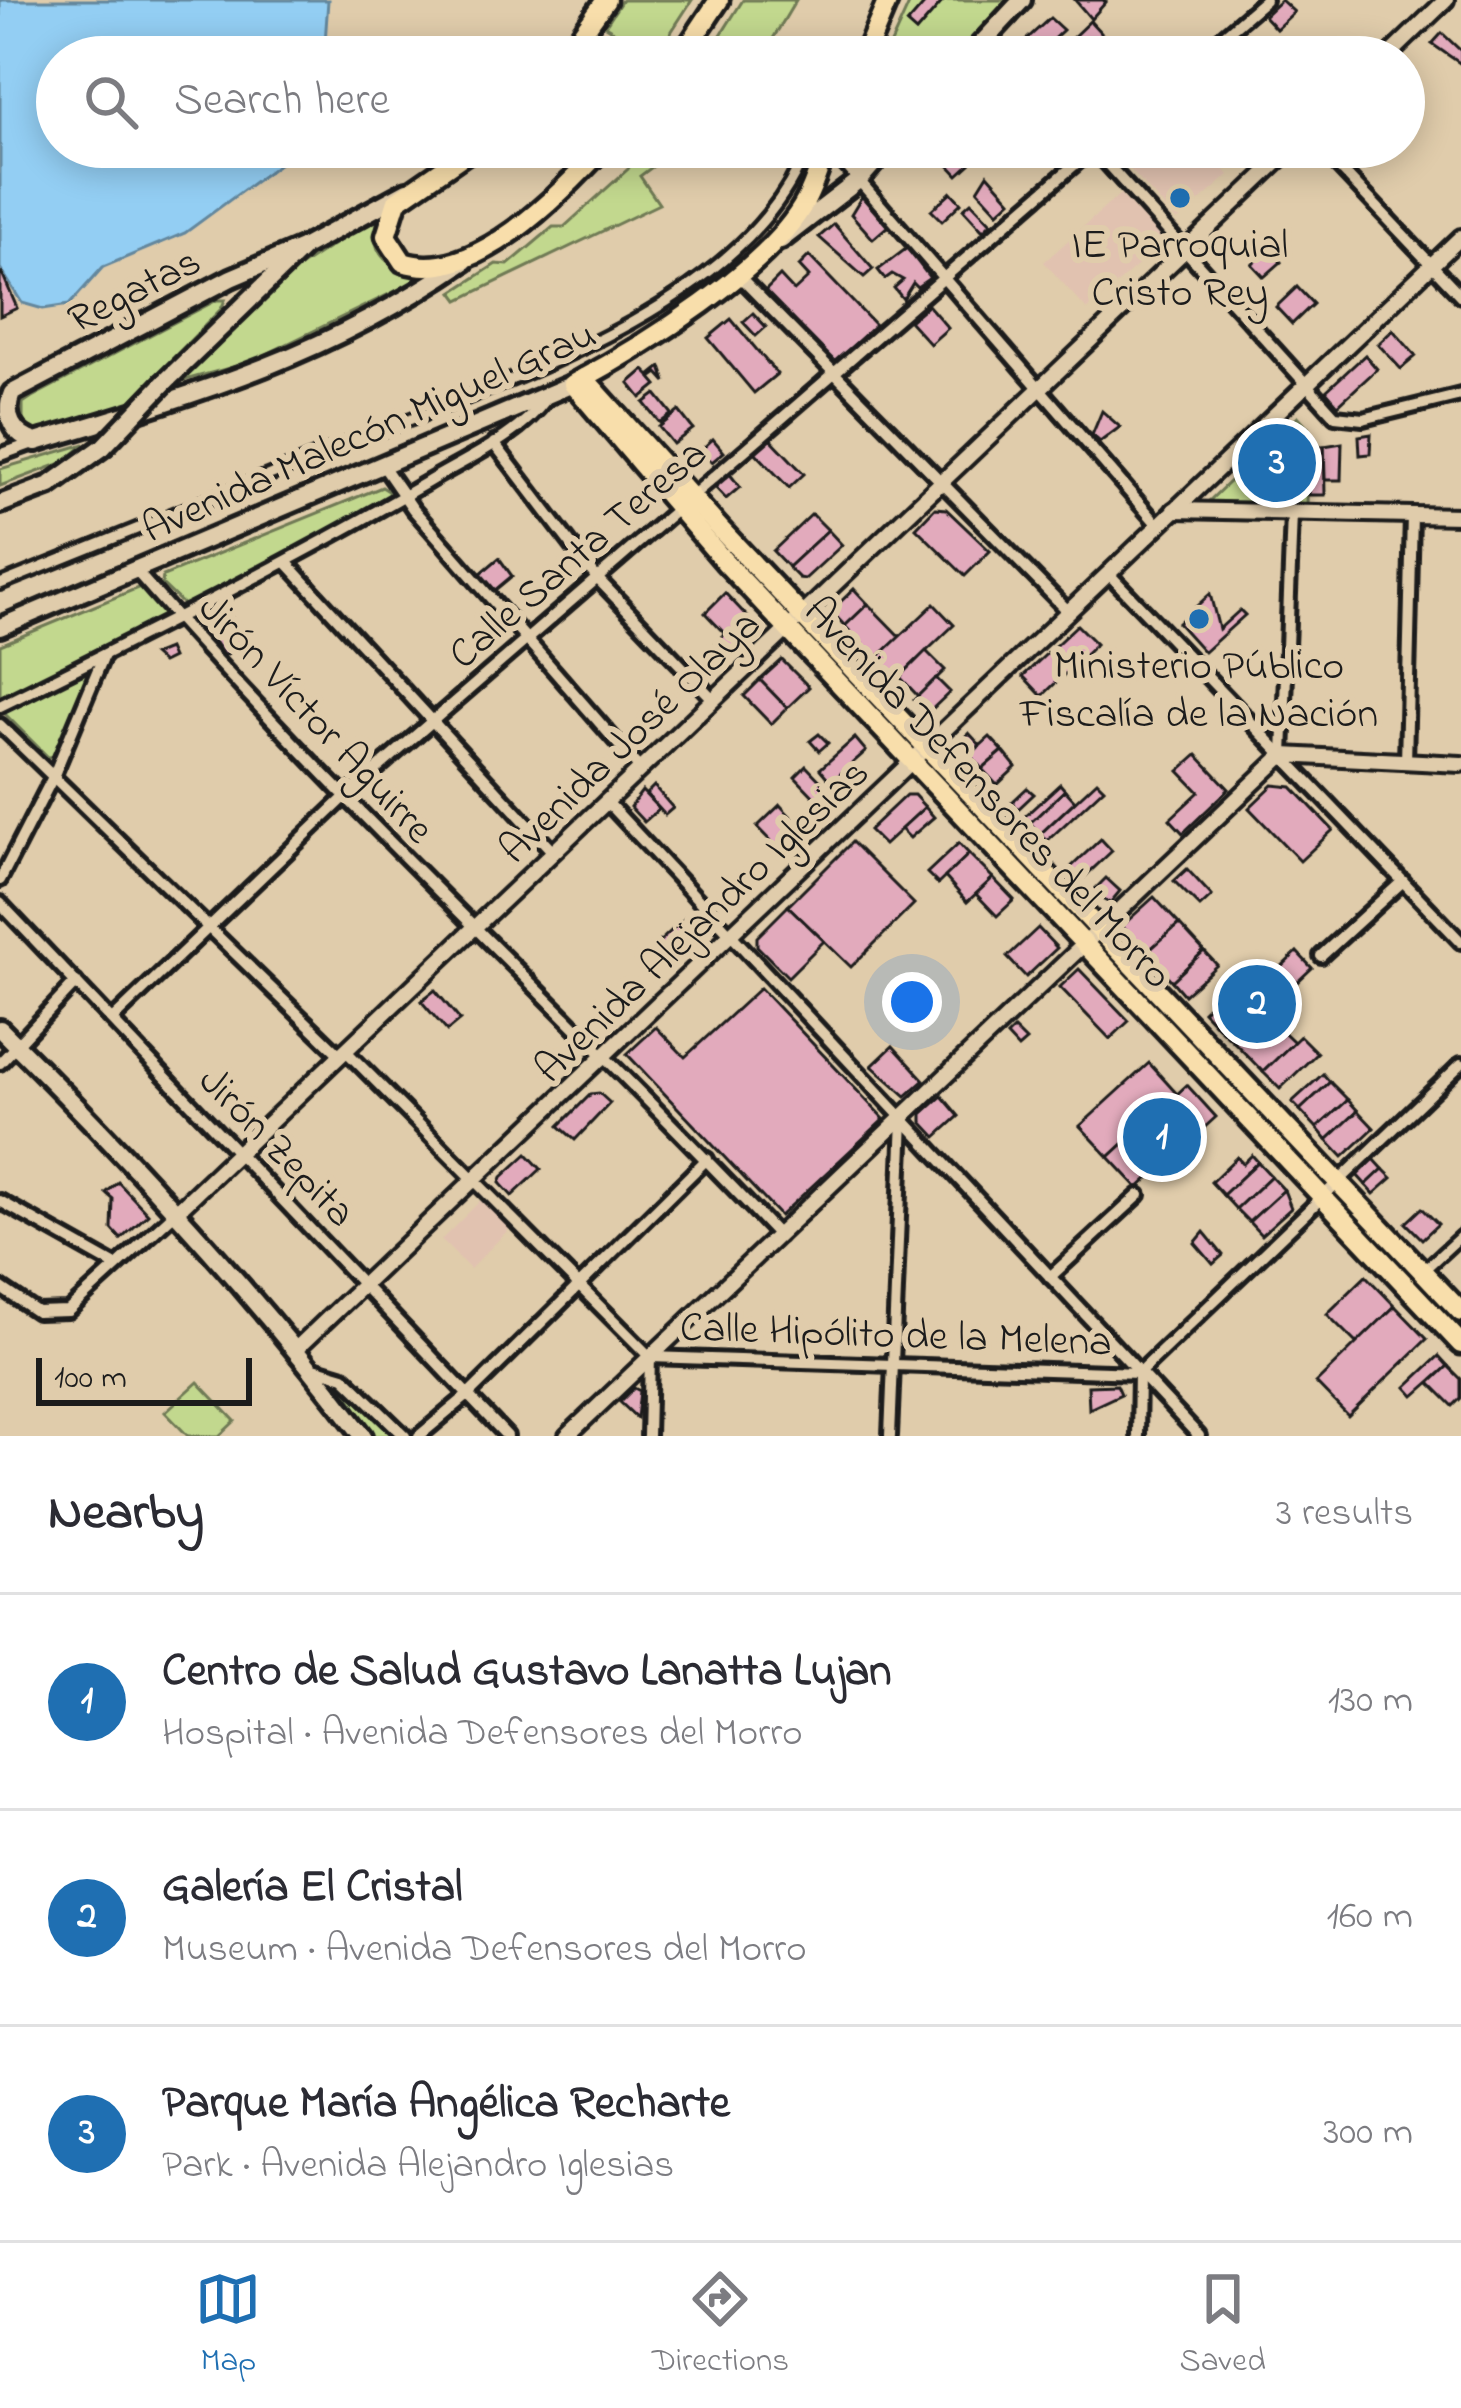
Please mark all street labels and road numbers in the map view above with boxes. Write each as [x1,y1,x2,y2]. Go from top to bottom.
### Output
street label: Regatas [58,233,212,351]
street label: Avenida Malecón Miguel Grau [133,305,607,561]
street label: Calle Santa Teresa [436,426,722,685]
street label: Jirón Víctor Aguirre [182,581,447,859]
street label: Avenida Defensores del Morro [788,584,1186,1004]
street label: Avenida José Olaya [486,597,776,880]
street label: Avenida Alejandro Iglesias [522,746,885,1099]
street label: Jirón Zepita [183,1054,369,1243]
street label: Calle Hipólito de la Melena [679,1298,1113,1375]

